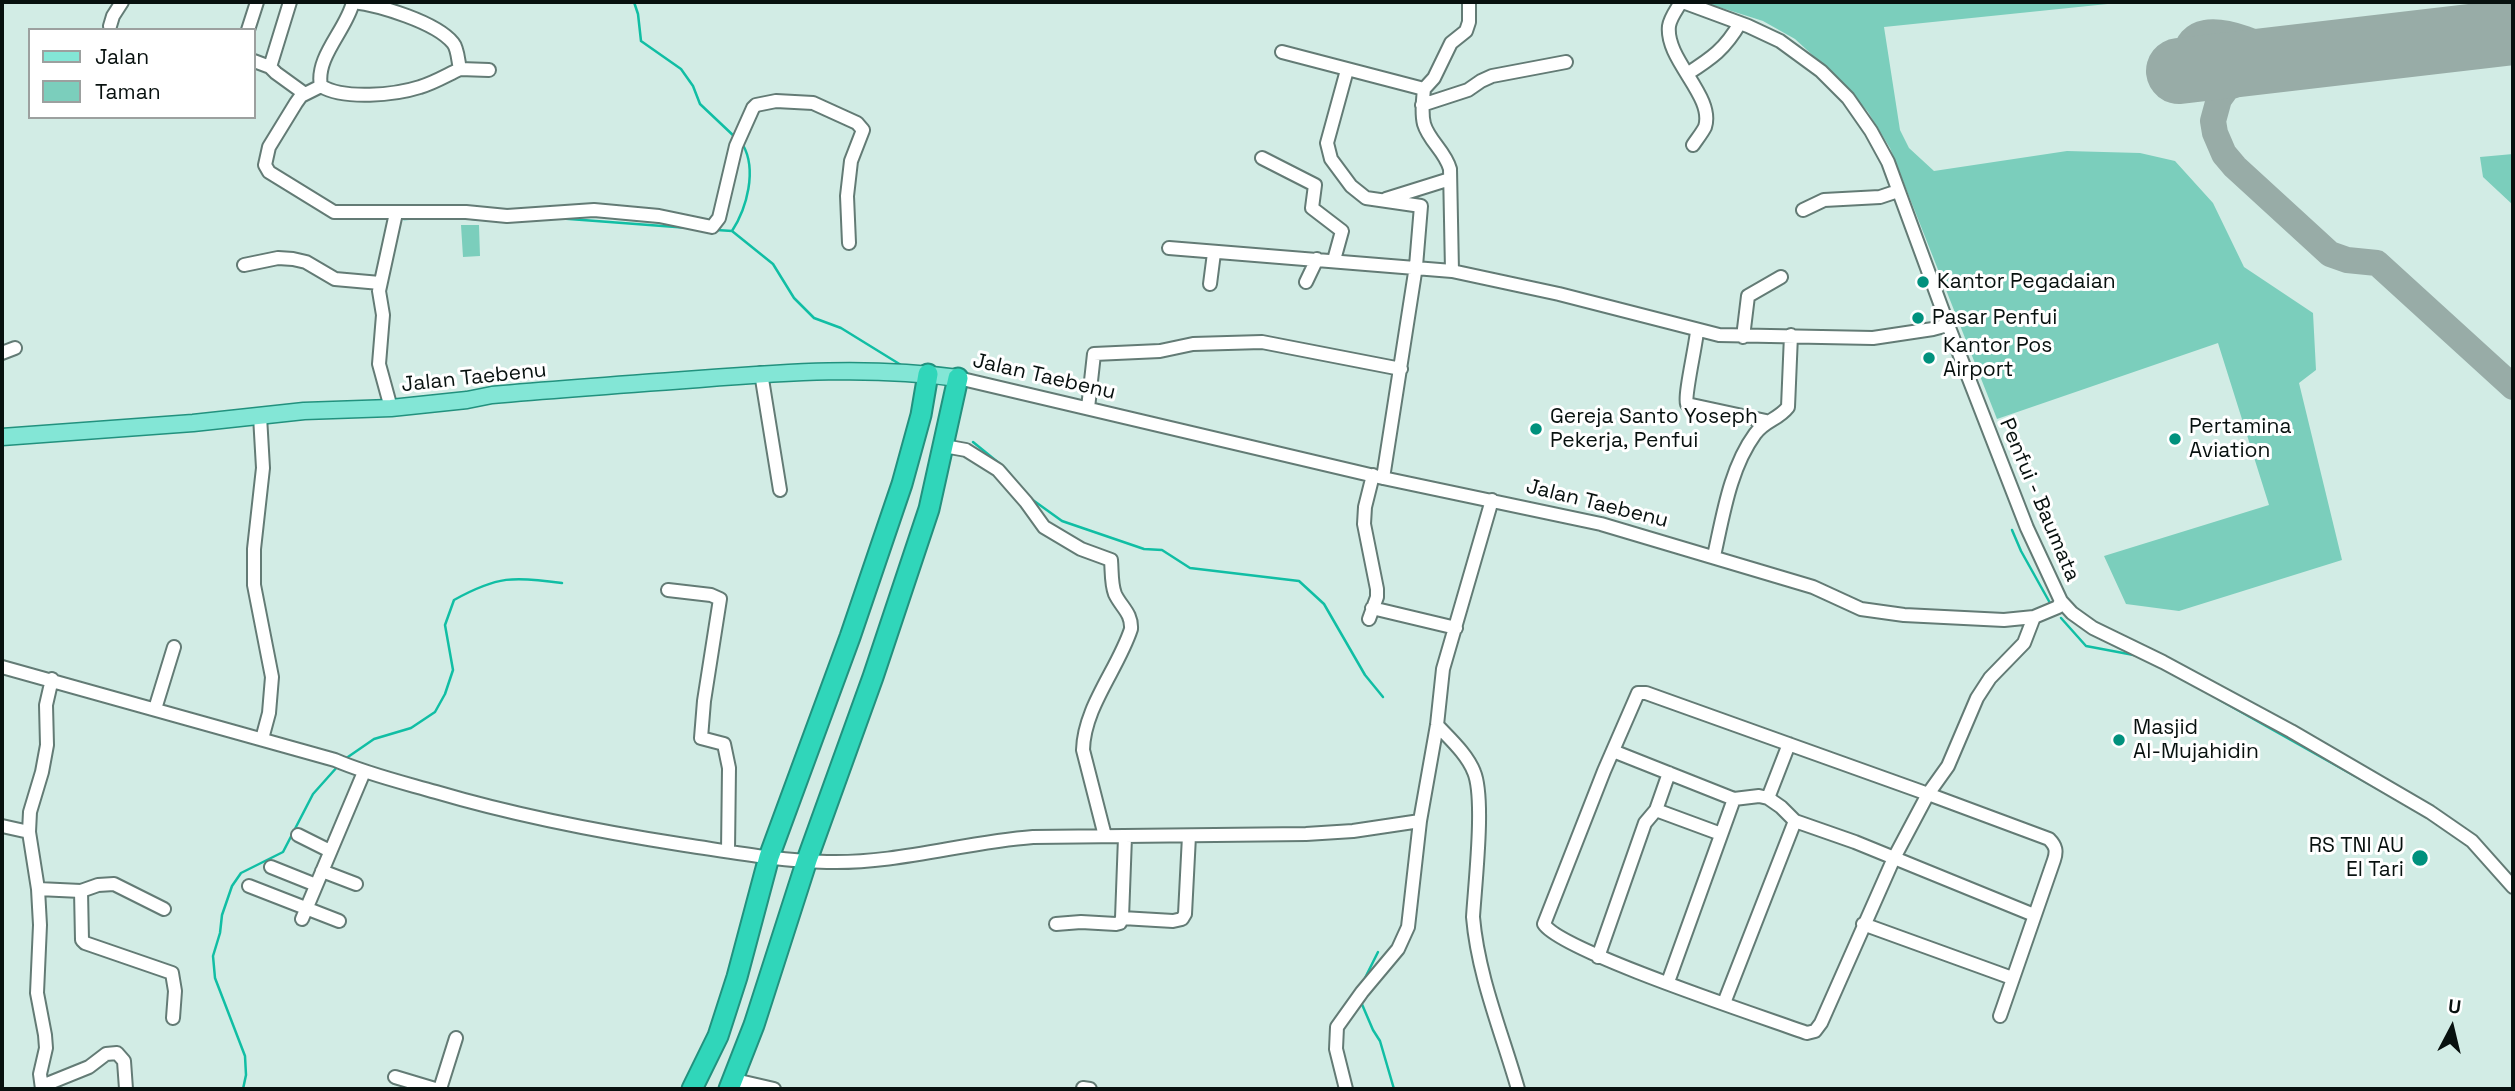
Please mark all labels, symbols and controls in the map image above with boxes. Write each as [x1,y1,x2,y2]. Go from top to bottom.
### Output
legend [28,28,256,119]
text: Jalan [95,43,149,70]
text: Taman [95,78,161,105]
place label: Kantor Pegadaian [1937,269,2116,295]
marker: Kantor Pegadaian [1915,274,1931,290]
place label: Pasar Penfui [1932,305,2057,331]
marker: Pasar Penfui [1910,310,1926,326]
place label: Kantor Pos Airport [1943,333,2052,383]
street label: Jalan Taebenu [970,348,1118,406]
marker: Kantor Pos Airport [1921,350,1937,366]
street label: Jalan Taebenu [400,358,548,398]
place label: Gereja Santo Yoseph Pekerja, Penfui [1550,404,1758,454]
place label: Pertamina Aviation [2189,414,2291,464]
street label: Penfui - Baumata [1993,415,2085,585]
marker: Gereja Santo Yoseph Pekerja, Penfui [1528,421,1544,437]
marker: Pertamina Aviation [2167,431,2183,447]
street label: Jalan Taebenu [1523,474,1671,534]
place label: Masjid Al-Mujahidin [2133,715,2259,765]
marker: Masjid Al-Mujahidin [2111,732,2127,748]
place label: RS TNI AU El Tari [2309,833,2404,883]
marker: RS TNI AU El Tari [2410,848,2430,868]
north arrow [2417,993,2487,1063]
text: U [2447,993,2462,1020]

